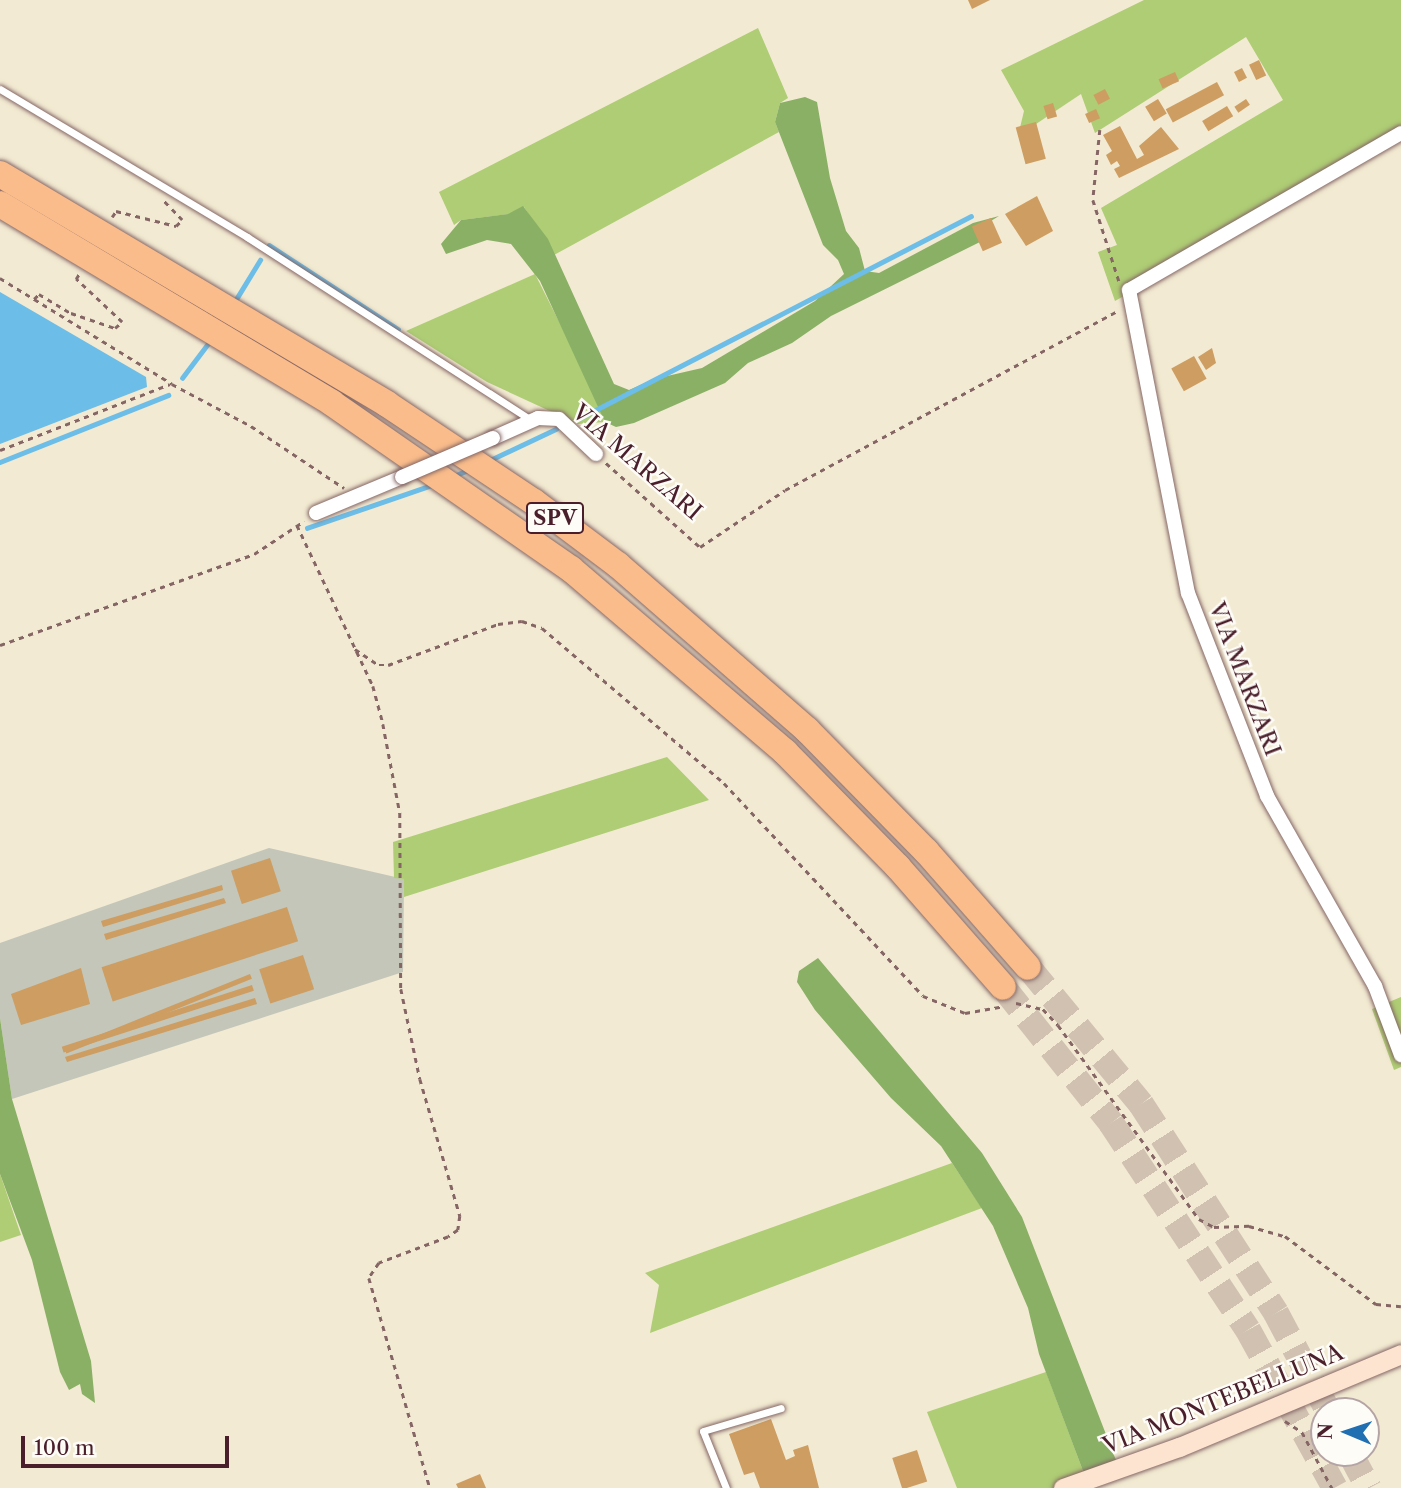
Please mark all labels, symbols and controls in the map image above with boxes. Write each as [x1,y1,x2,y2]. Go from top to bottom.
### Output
street label: VIA MARZARI [566,398,708,526]
road number: SPV [525,500,585,536]
street label: VIA MARZARI [1203,598,1287,760]
street label: VIA MONTEBELLUNA [1098,1338,1348,1460]
north arrow [1310,1397,1380,1467]
scale bar [24,1422,233,1466]
text: 100 m [34,1435,95,1460]

